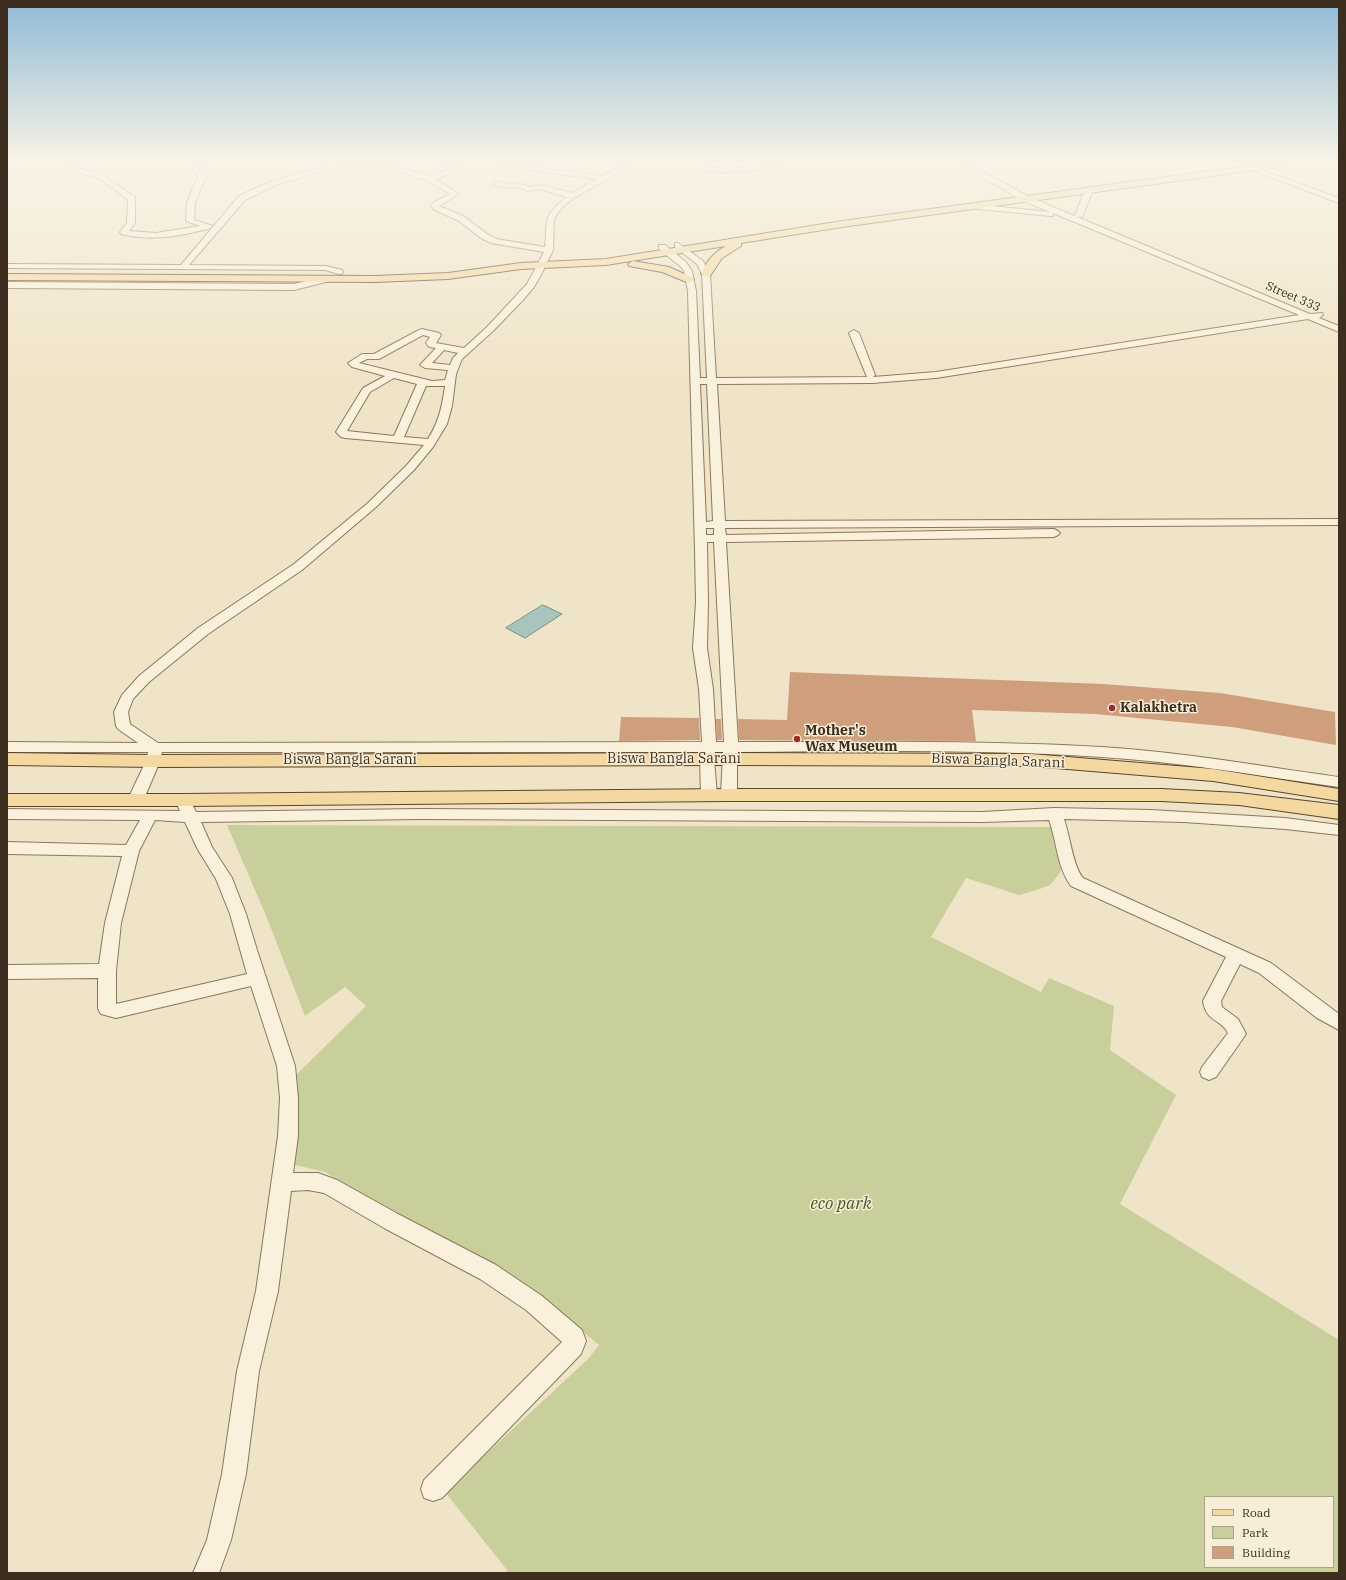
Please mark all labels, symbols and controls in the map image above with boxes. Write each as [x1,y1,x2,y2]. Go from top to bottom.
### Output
street label: Street 333 [1263,279,1323,315]
place label: Kalakhetra [1120,700,1197,716]
marker: Kalakhetra [1107,703,1117,713]
place label: Mother's Wax Museum [805,723,898,756]
marker: Mother's Wax Museum [792,734,802,744]
street label: Biswa Bangla Sarani [931,750,1065,772]
street label: Biswa Bangla Sarani [607,751,741,767]
street label: Biswa Bangla Sarani [283,752,417,768]
park label: eco park [810,1194,872,1214]
legend [1204,1496,1334,1568]
text: Road [1242,1505,1271,1520]
text: Park [1242,1525,1268,1540]
text: Building [1242,1545,1290,1560]

